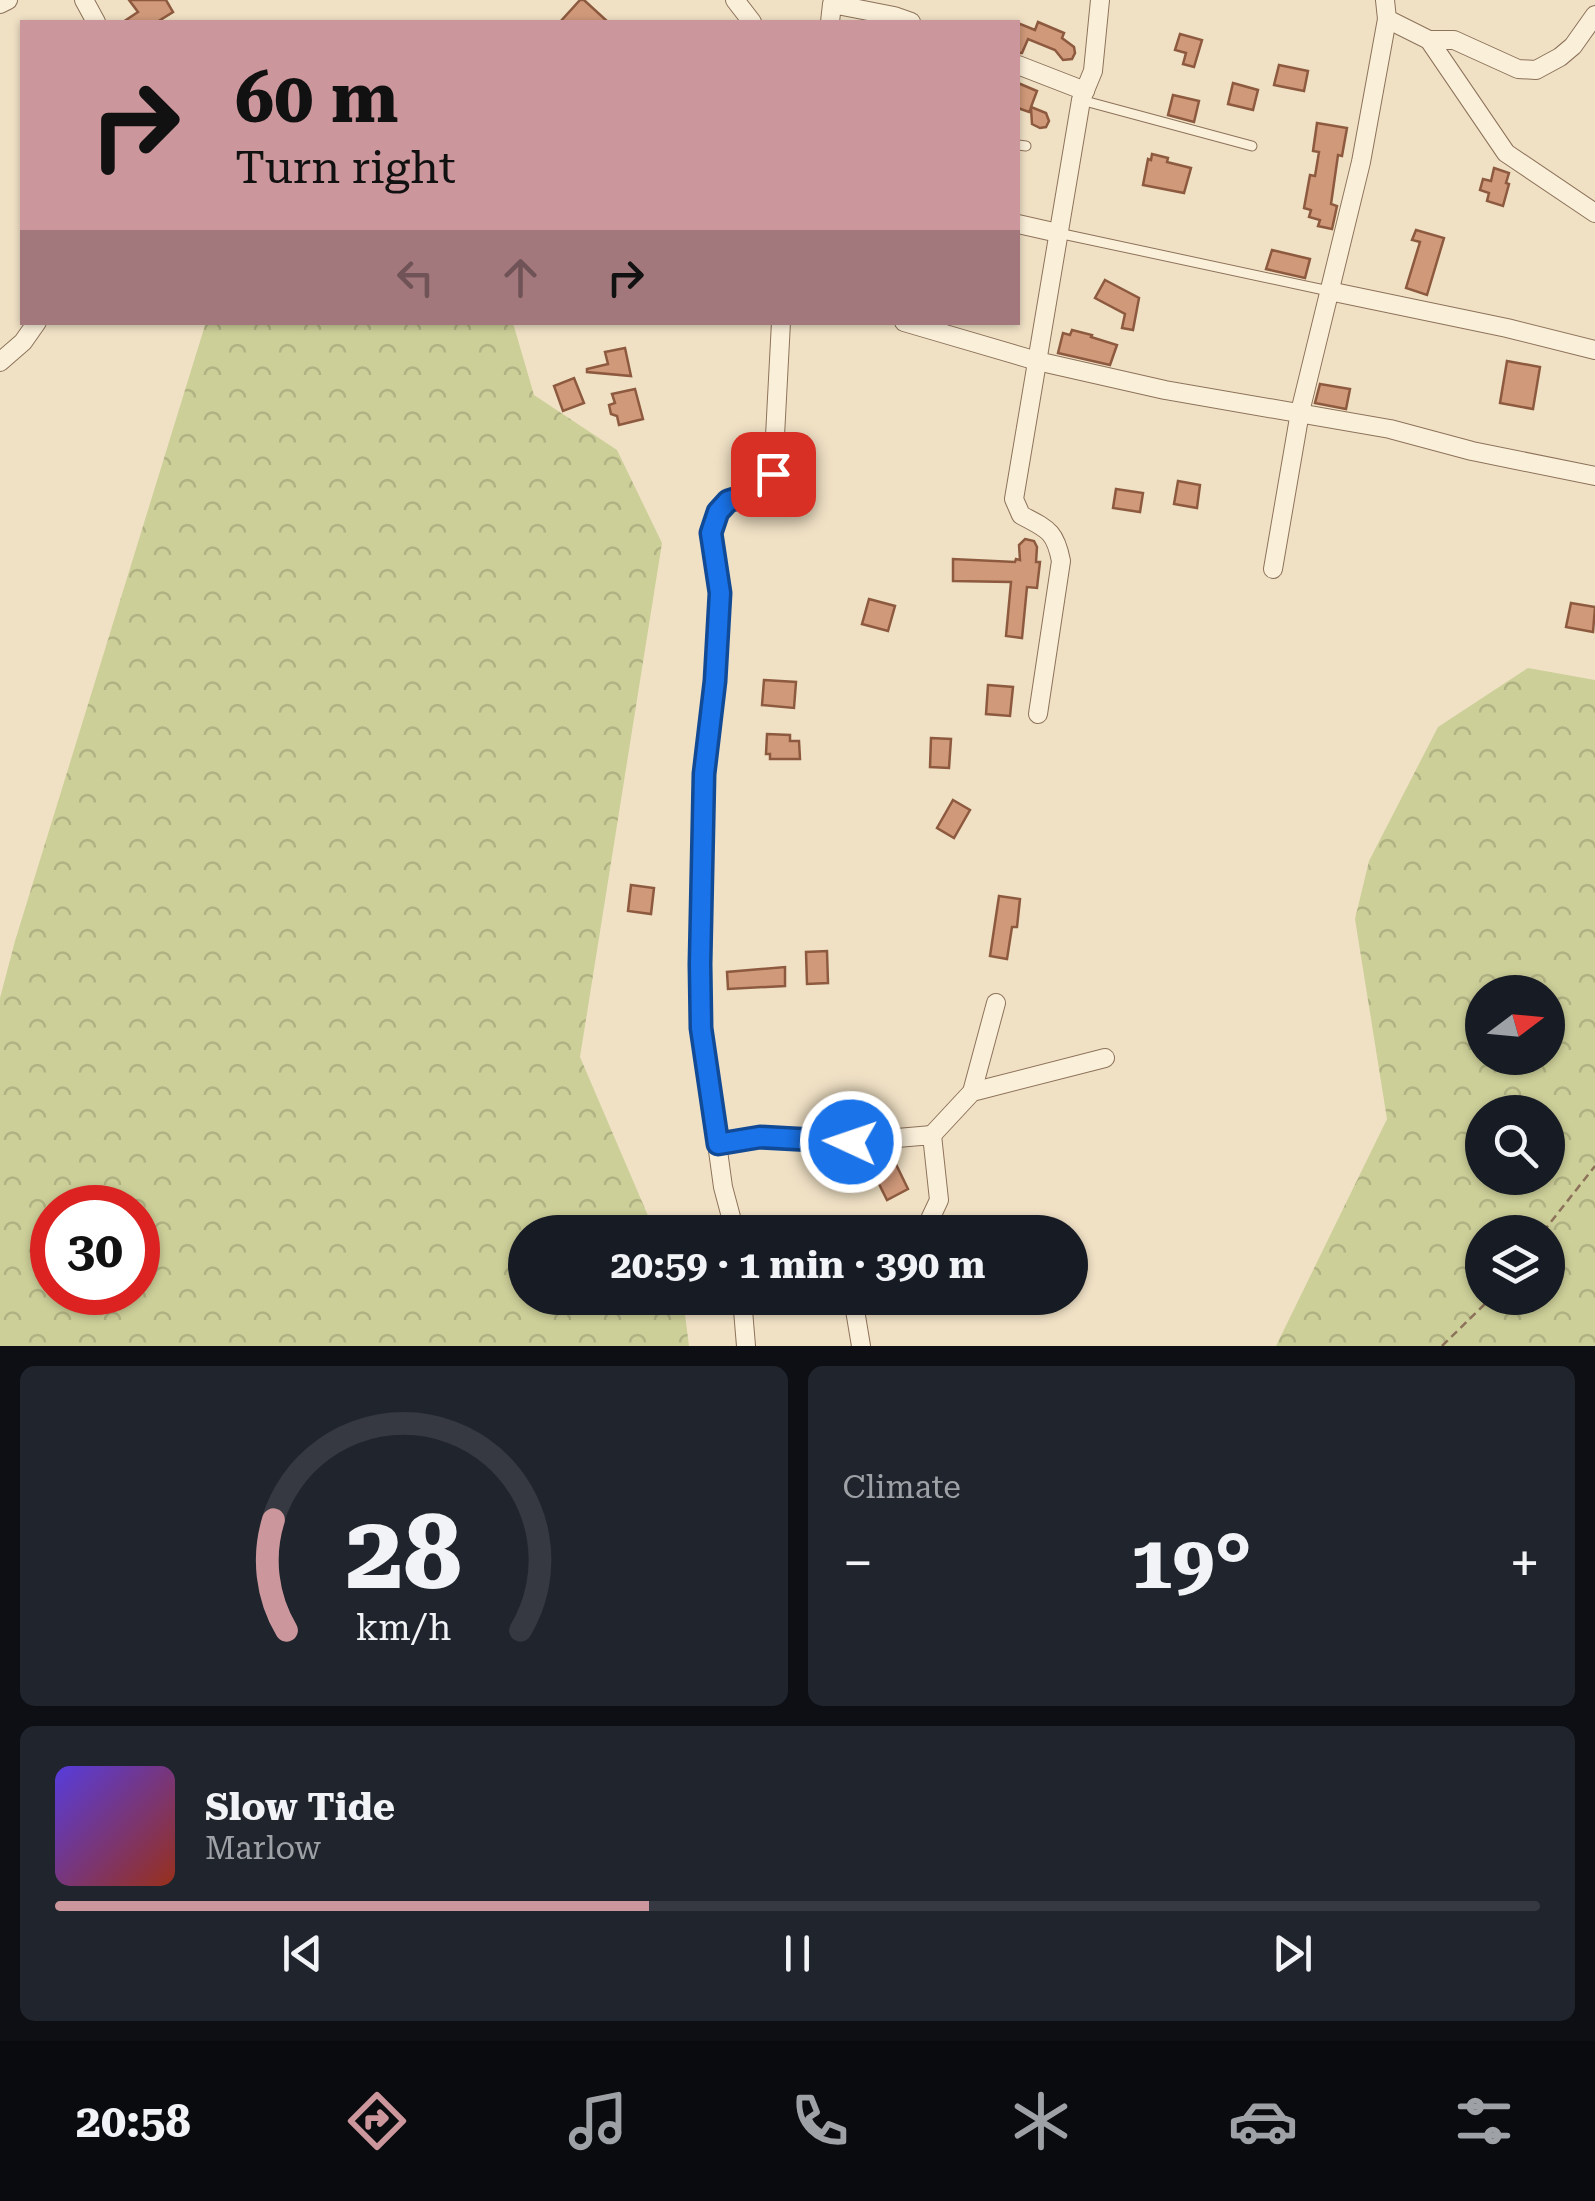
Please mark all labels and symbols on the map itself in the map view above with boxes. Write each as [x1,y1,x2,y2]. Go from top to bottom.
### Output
pin [731,432,816,517]
north arrow [1465,975,1565,1075]
position arrow [799,1090,903,1194]
speed limit sign: 30 [30,1185,160,1315]

